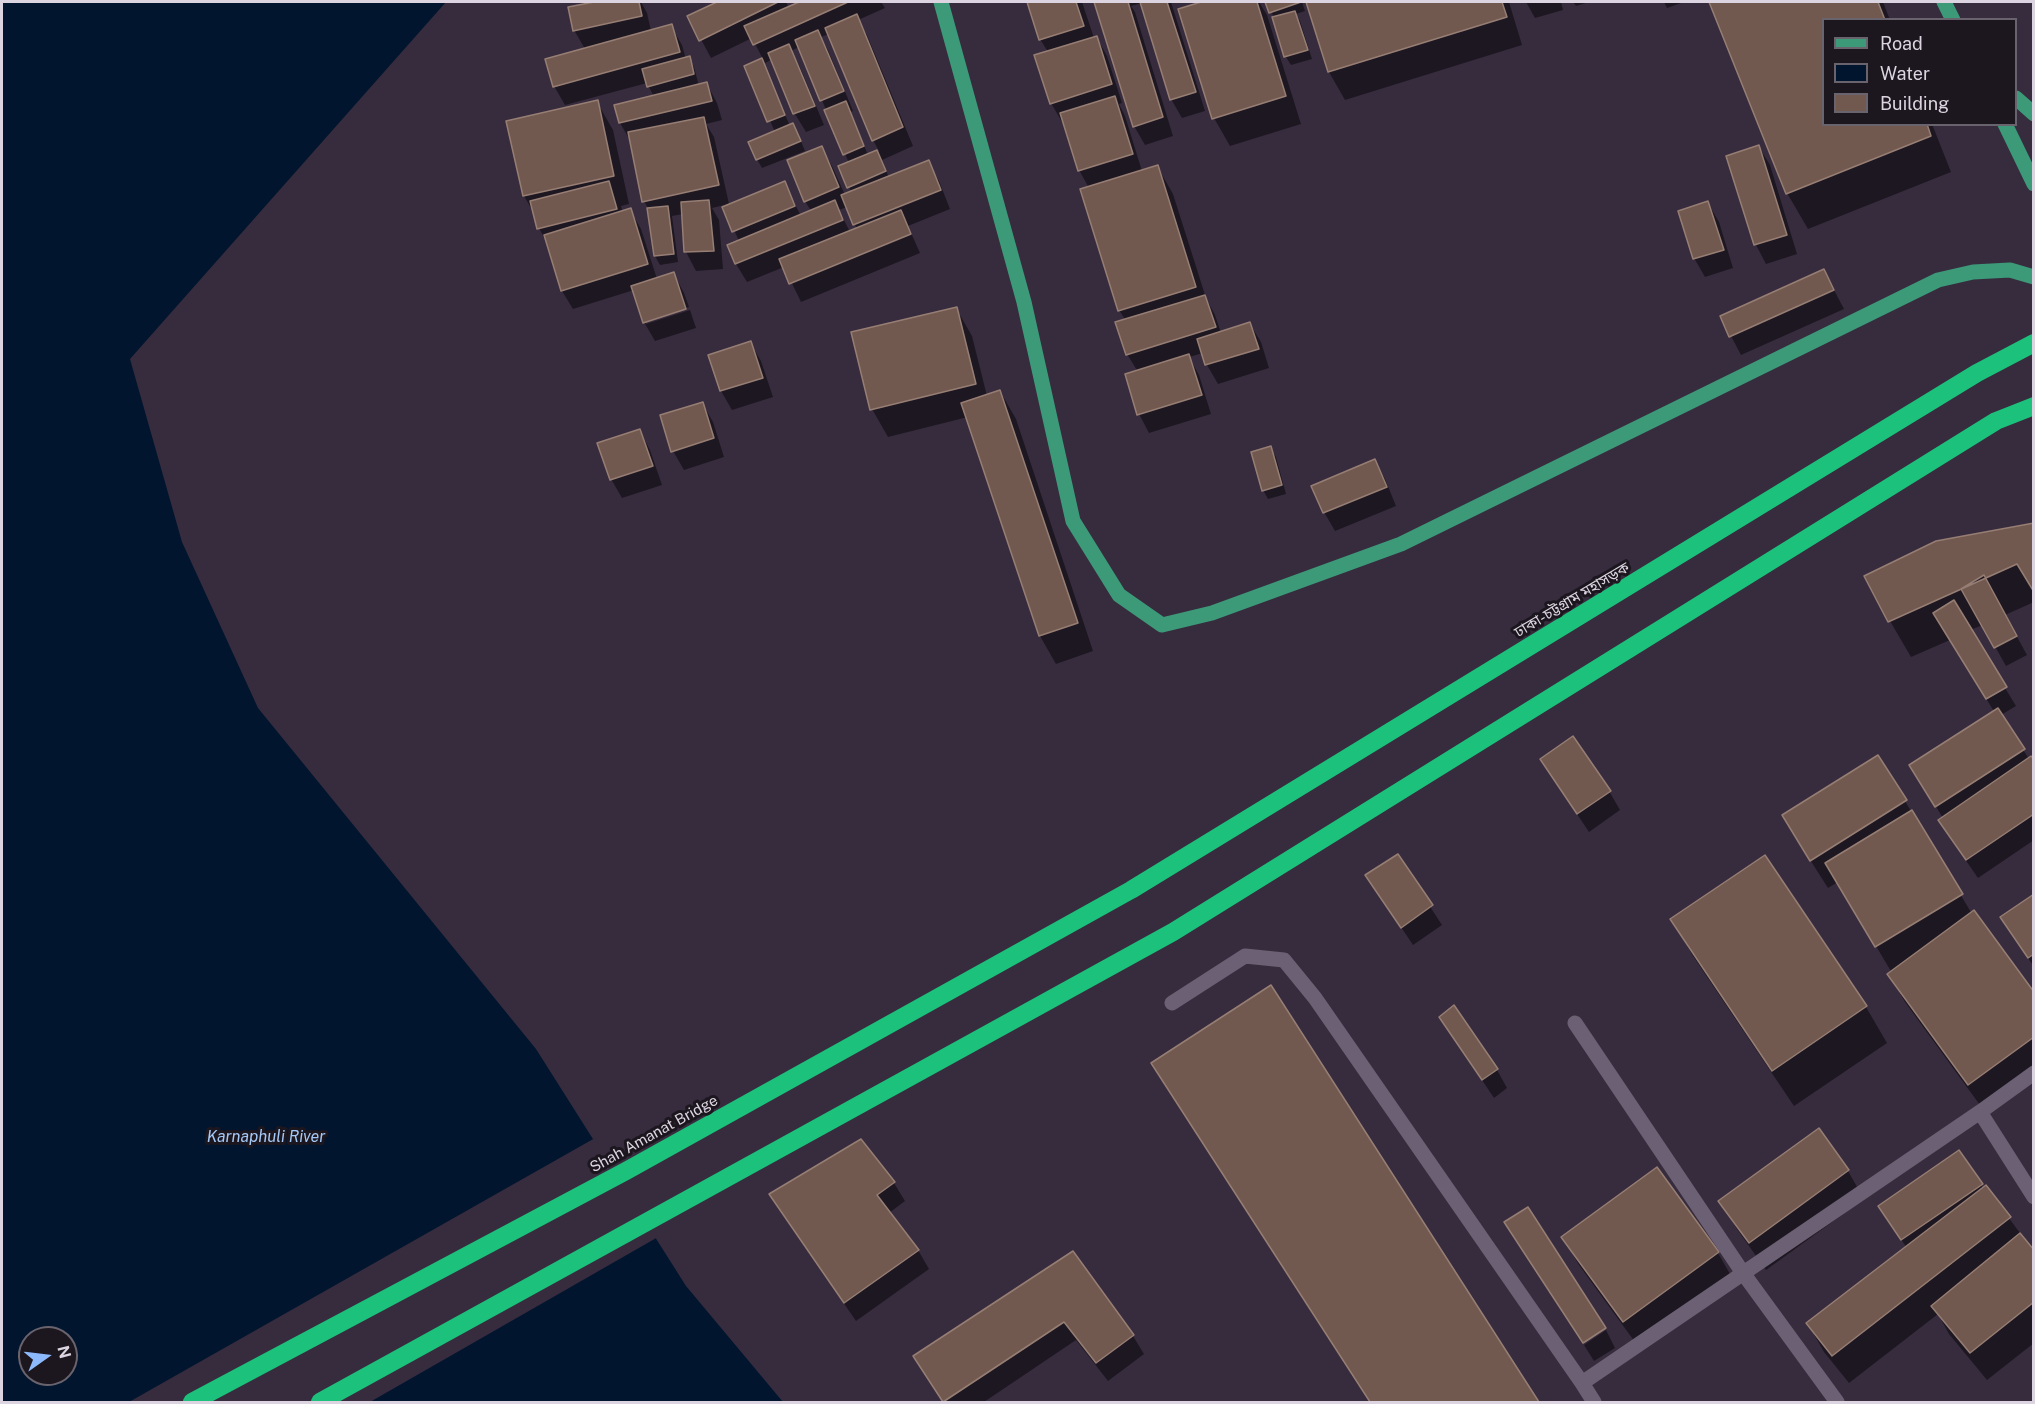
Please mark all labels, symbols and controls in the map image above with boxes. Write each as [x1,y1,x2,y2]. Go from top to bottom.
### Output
legend [1822,18,2017,126]
text: Road [1880,33,1923,54]
text: Water [1880,63,1930,84]
text: Building [1880,93,1949,114]
street label: ঢাকা-চট্টগ্রাম মহাসড়ক [1511,559,1633,641]
street label: Shah Amanat Bridge [587,1091,721,1177]
water label: Karnaphuli River [207,1127,325,1147]
north arrow [18,1326,78,1386]
text: N [53,1344,75,1360]

